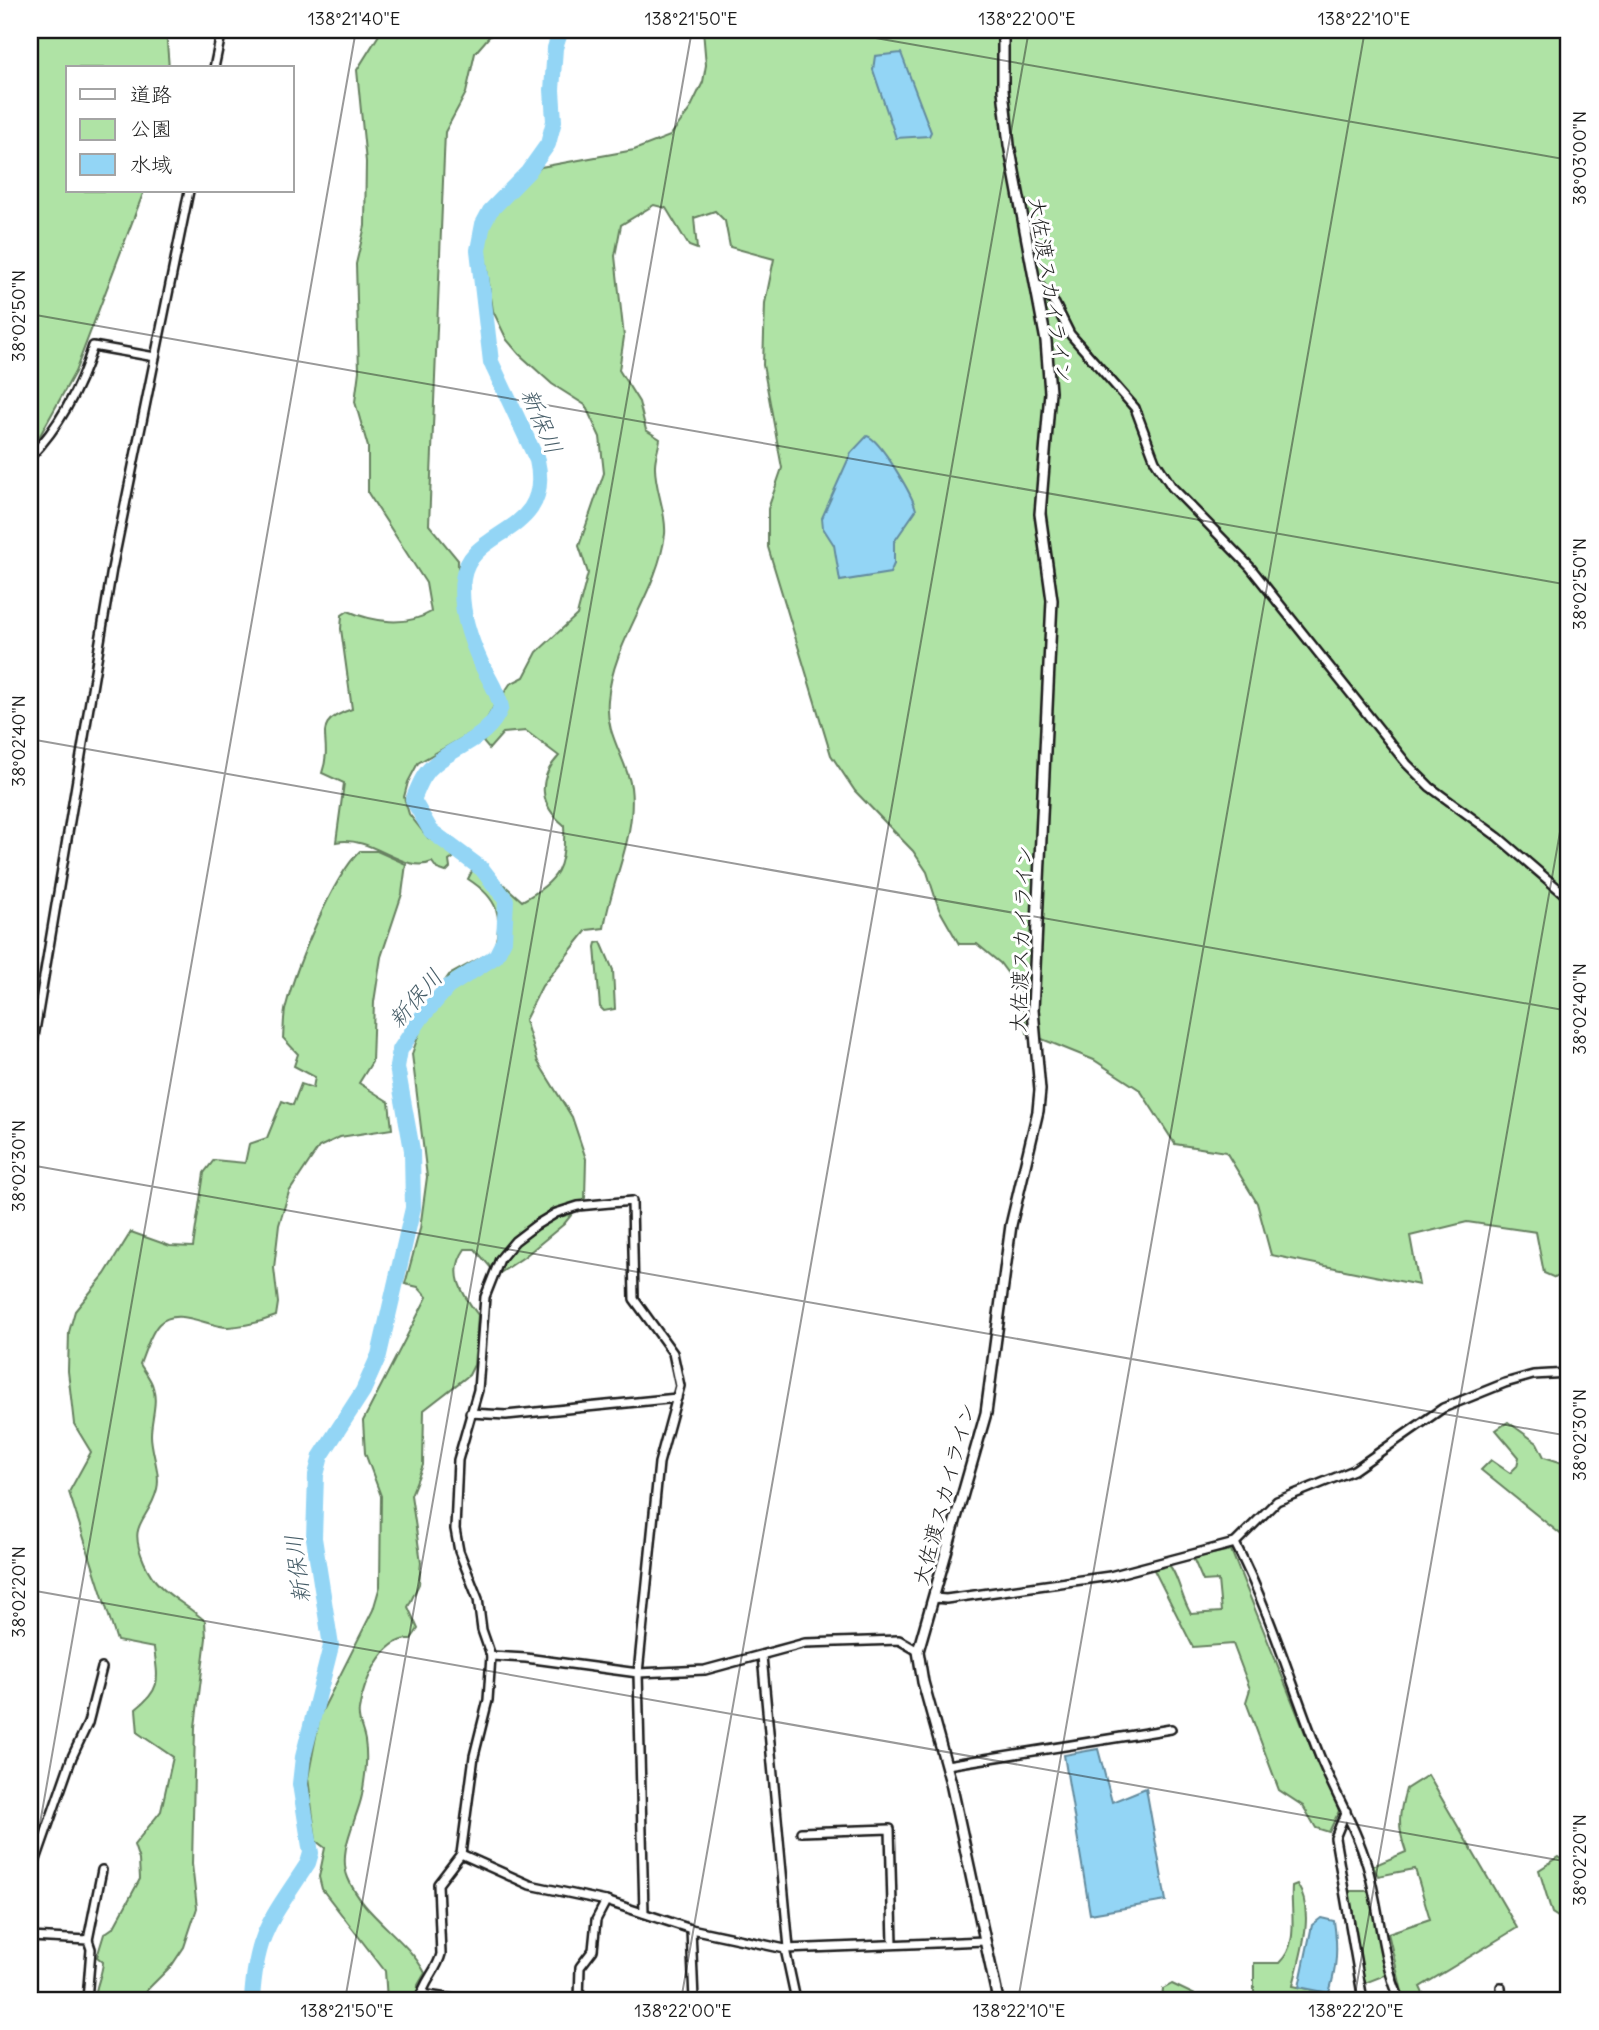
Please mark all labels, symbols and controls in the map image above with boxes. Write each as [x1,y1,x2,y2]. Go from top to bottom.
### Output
text: 138°21'40"E [308,7,400,30]
text: 138°21'50"E [644,7,738,30]
text: 138°22'00"E [978,7,1076,30]
text: 138°22'10"E [1318,7,1410,30]
legend [66,66,294,192]
text: 道路 [130,81,172,108]
text: 38°03'00"N [1568,111,1591,205]
text: 公園 [130,115,172,142]
text: 水域 [130,151,172,178]
street label: 大佐渡スカイライン [1023,195,1079,385]
text: 38°02'50"N [7,270,30,362]
water label: 新保川 [515,384,569,458]
text: 38°02'50"N [1568,538,1591,630]
text: 38°02'40"N [7,695,30,787]
street label: 大佐渡スカイライン [1004,845,1038,1033]
water label: 新保川 [381,962,449,1034]
text: 38°02'40"N [1568,963,1591,1055]
text: 38°02'30"N [7,1120,30,1212]
text: 38°02'30"N [1568,1389,1591,1481]
street label: 大佐渡スカイライン [907,1400,981,1588]
water label: 新保川 [278,1533,316,1605]
text: 38°02'20"N [7,1546,30,1638]
text: 38°02'20"N [1568,1814,1591,1906]
text: 138°21'50"E [300,1999,394,2022]
text: 138°22'00"E [634,1999,732,2022]
text: 138°22'10"E [973,1999,1065,2022]
text: 138°22'20"E [1308,1999,1404,2022]

